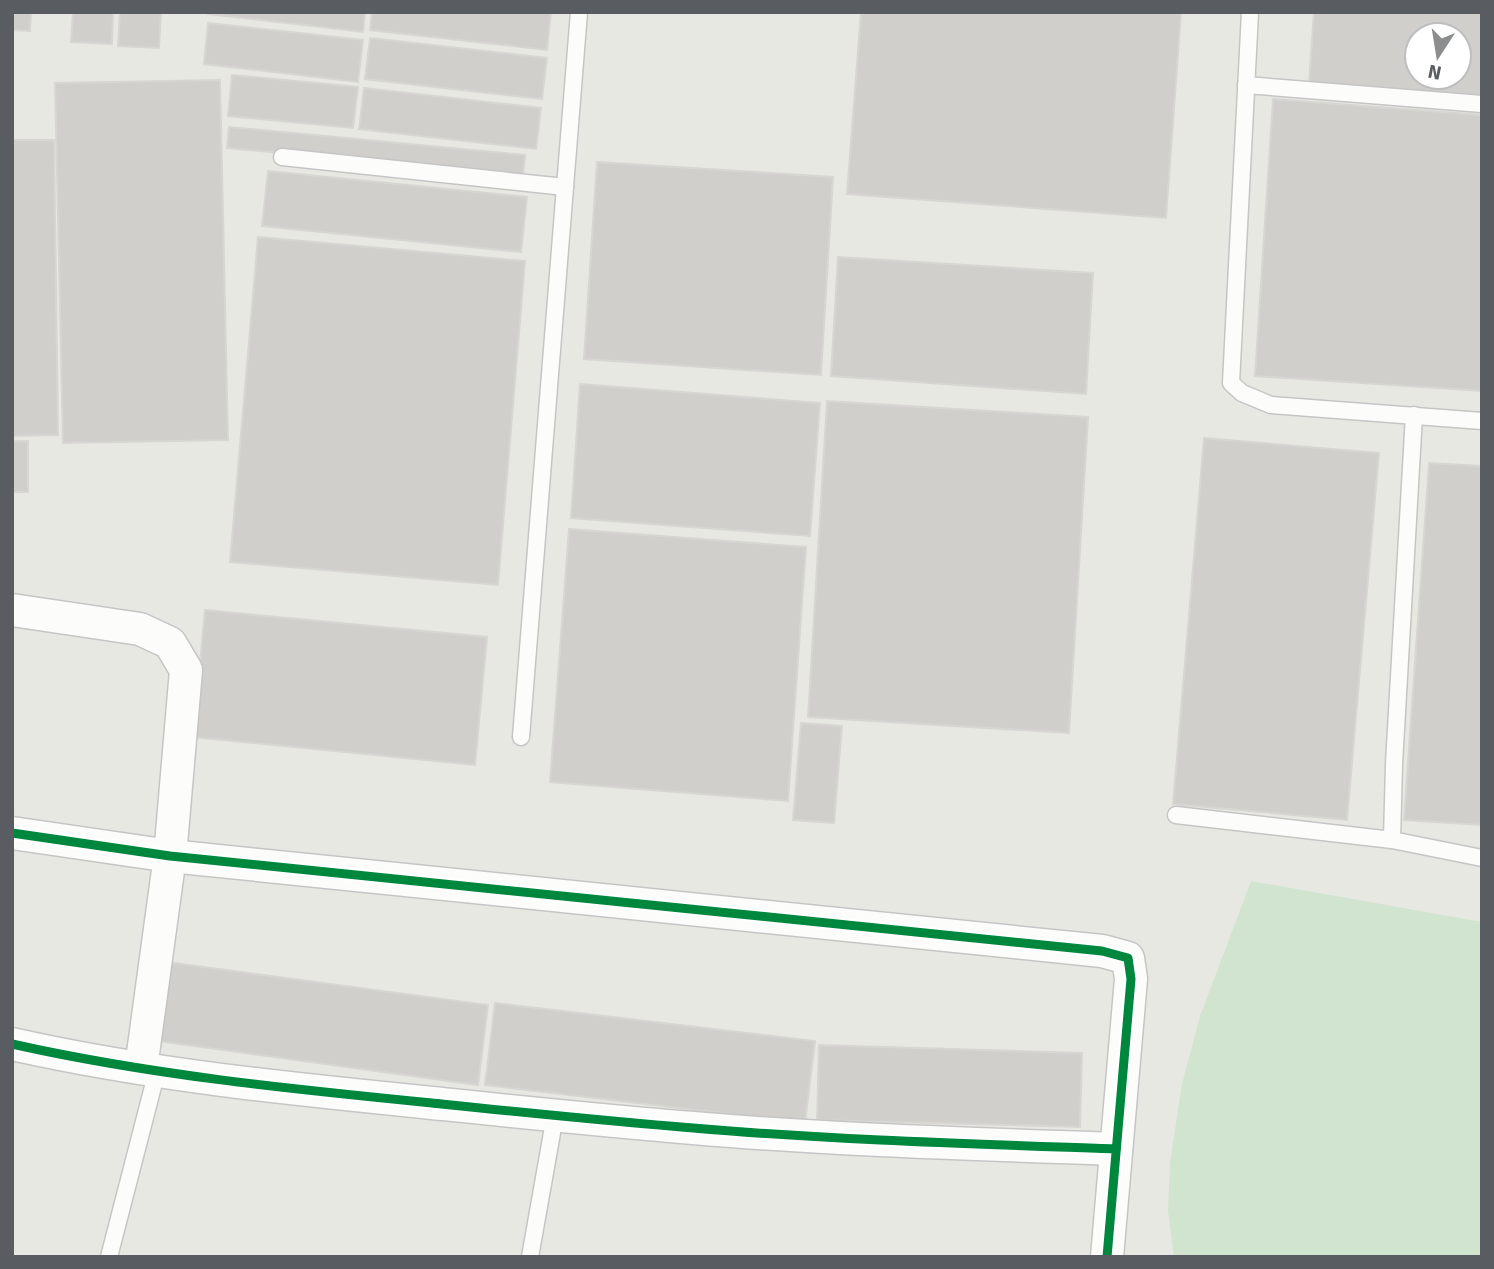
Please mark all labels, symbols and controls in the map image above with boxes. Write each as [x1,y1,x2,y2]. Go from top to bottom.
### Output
north arrow [1403,21,1473,91]
text: N [1426,59,1444,85]

